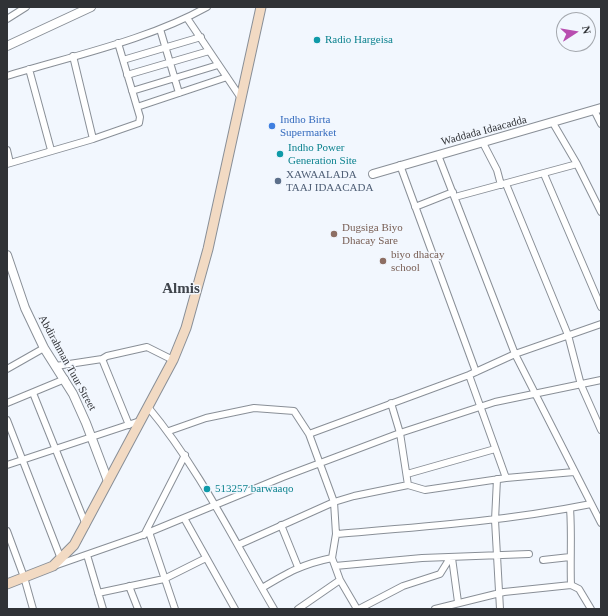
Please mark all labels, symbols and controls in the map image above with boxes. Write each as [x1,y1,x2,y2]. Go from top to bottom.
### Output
north arrow [556,12,596,52]
text: N [580,25,593,35]
place label: Radio Hargeisa [325,33,393,47]
marker: Radio Hargeisa [312,35,322,45]
place label: Indho Birta Supermarket [280,113,336,139]
street label: Waddada Idaacadda [440,113,528,149]
marker: Indho Birta Supermarket [267,121,277,131]
place label: Indho Power Generation Site [288,141,357,167]
marker: Indho Power Generation Site [275,149,285,159]
place label: XAWAALADA TAAJ IDAACADA [286,168,373,194]
marker: XAWAALADA TAAJ IDAACADA [273,176,283,186]
place label: Dugsiga Biyo Dhacay Sare [342,221,403,247]
marker: Dugsiga Biyo Dhacay Sare [329,229,339,239]
place label: biyo dhacay school [391,248,444,274]
marker: biyo dhacay school [378,256,388,266]
district label: Almis [162,280,200,298]
street label: Abdirahman Tuur Street [35,313,99,413]
place label: 513257 barwaaqo [215,482,294,496]
marker: 513257 barwaaqo [202,484,212,494]

